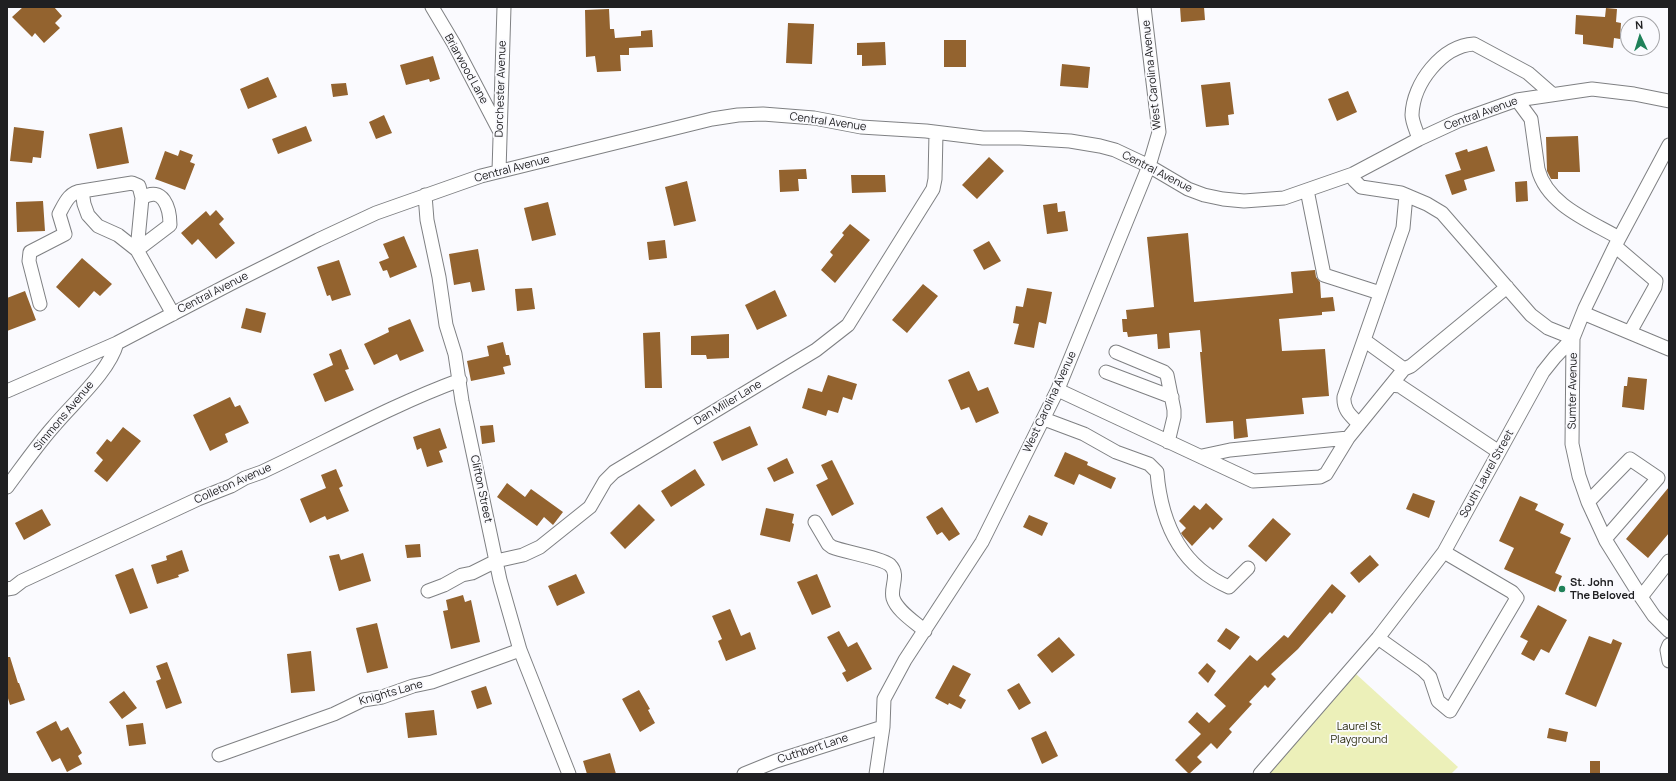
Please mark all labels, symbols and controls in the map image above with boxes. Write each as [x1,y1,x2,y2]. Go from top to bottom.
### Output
north arrow [1620,16,1660,56]
text: N [1635,17,1644,32]
street label: West Carolina Avenue [1140,19,1164,131]
street label: Briarwood Lane [441,32,491,106]
street label: Dorchester Avenue [493,40,509,138]
street label: Central Avenue [1442,95,1520,133]
street label: Central Avenue [789,110,867,134]
street label: Central Avenue [1120,149,1194,195]
street label: Central Avenue [473,153,551,185]
street label: Central Avenue [176,270,250,316]
street label: West Carolina Avenue [1021,349,1079,455]
street label: Sumter Avenue [1566,352,1580,430]
street label: Dan Miller Lane [692,378,764,428]
street label: Simmons Avenue [31,379,97,453]
street label: South Laurel Street [1457,428,1517,520]
street label: Clifton Street [467,454,495,524]
street label: Colleton Avenue [192,461,274,507]
place label: St. John The Beloved [1570,576,1635,602]
marker: St. John The Beloved [1557,584,1567,594]
street label: Knights Lane [358,678,424,708]
park label: Laurel St Playground [1330,720,1388,746]
street label: Cuthbert Lane [776,731,850,767]

